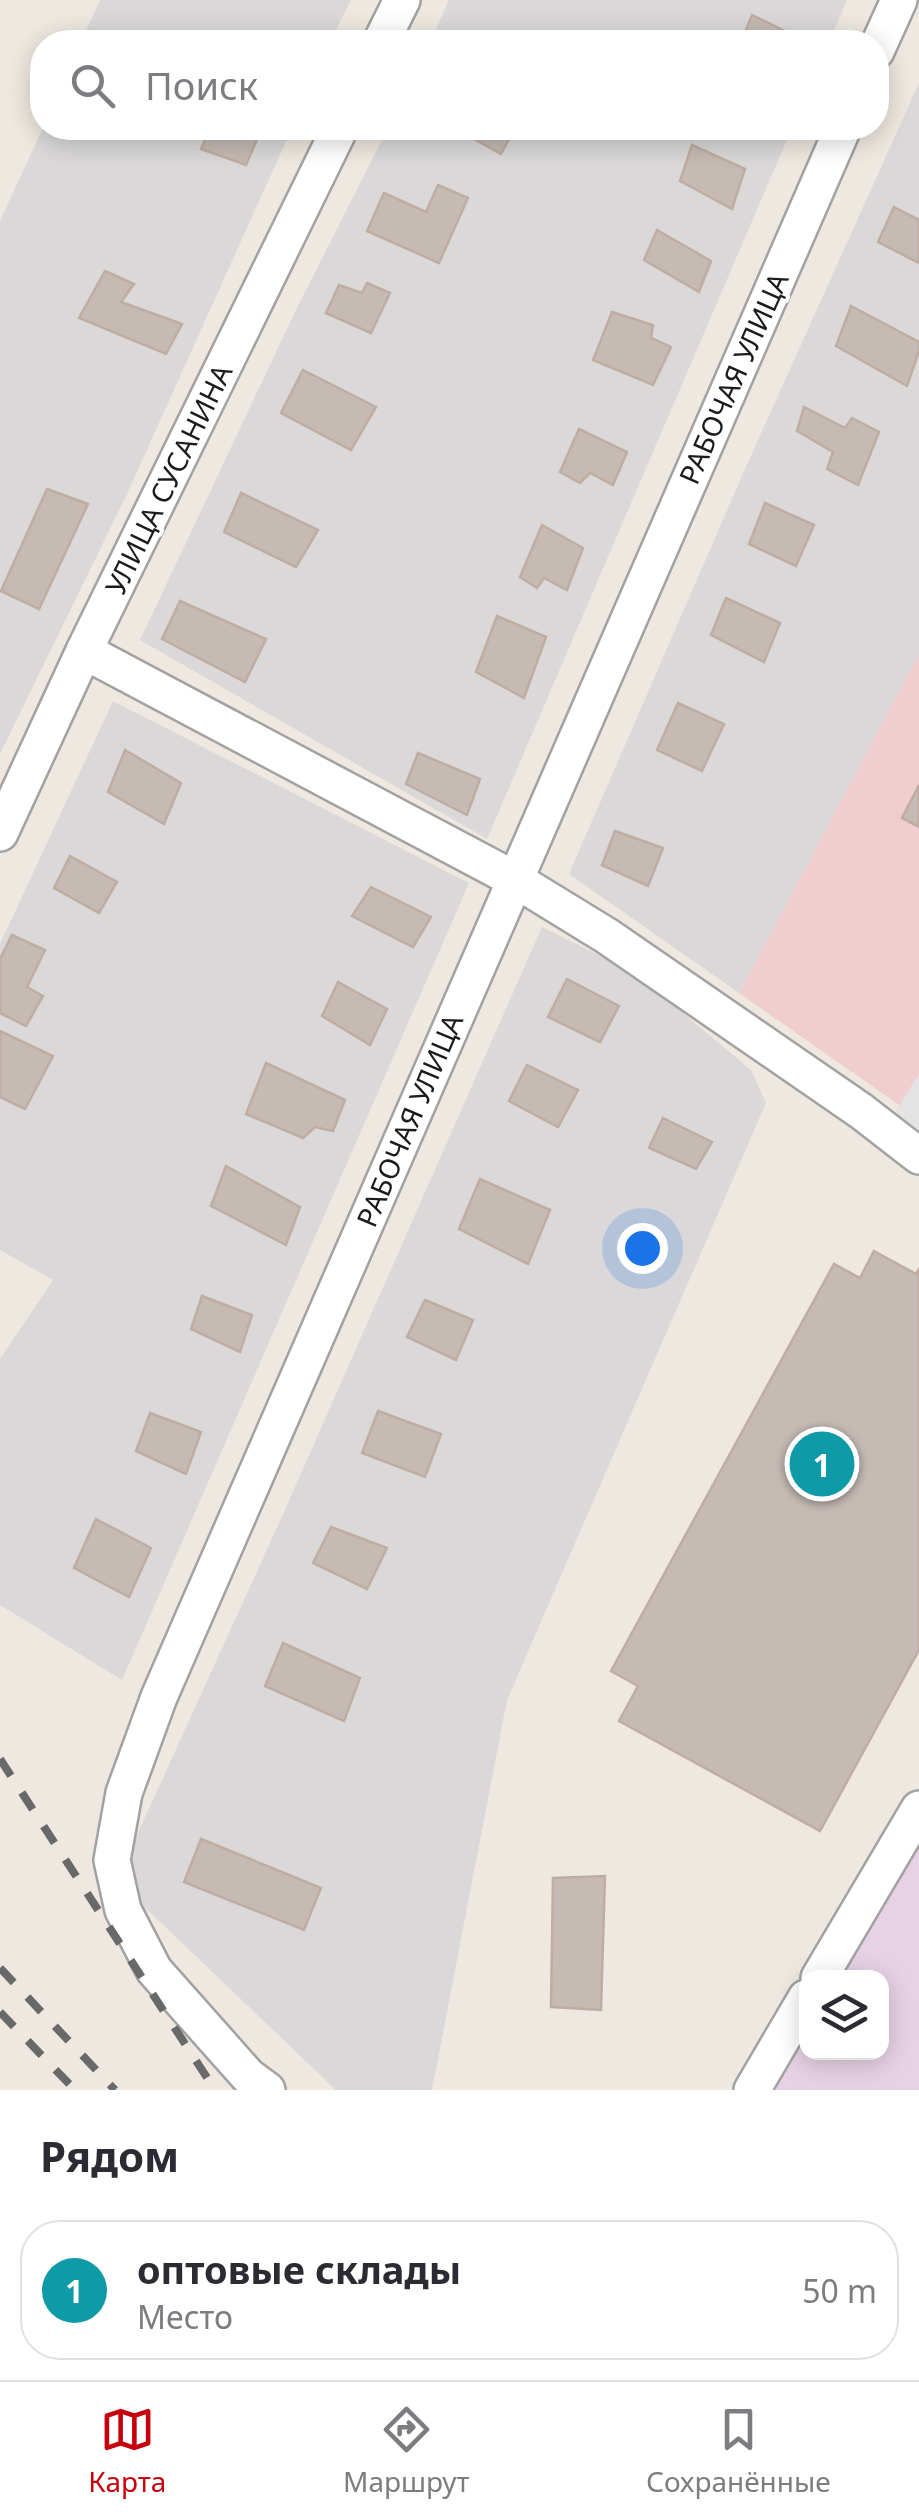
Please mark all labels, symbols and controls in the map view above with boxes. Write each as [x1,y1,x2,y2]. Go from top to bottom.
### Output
search box [30,30,889,140]
icon: search [65,58,120,113]
text: Поиск [145,59,258,111]
street label: РАБОЧАЯ УЛИЦА [669,266,797,490]
street label: УЛИЦА СУСАНИНА [96,357,240,600]
street label: РАБОЧАЯ УЛИЦА [347,1008,471,1232]
your location [617,1223,668,1274]
pin: 1 [790,1426,854,1502]
map controls [799,1970,889,2060]
button: layers [799,1970,889,2060]
text: Рядом [40,2127,179,2184]
text: оптовые склады [137,2243,461,2295]
text: 1 [65,2269,84,2312]
text: 50 m [802,2269,877,2312]
text: Место [137,2295,233,2338]
tab: Карта [88,2402,166,2500]
tab: Маршрут [343,2402,470,2500]
tab: Сохранённые [646,2402,831,2500]

